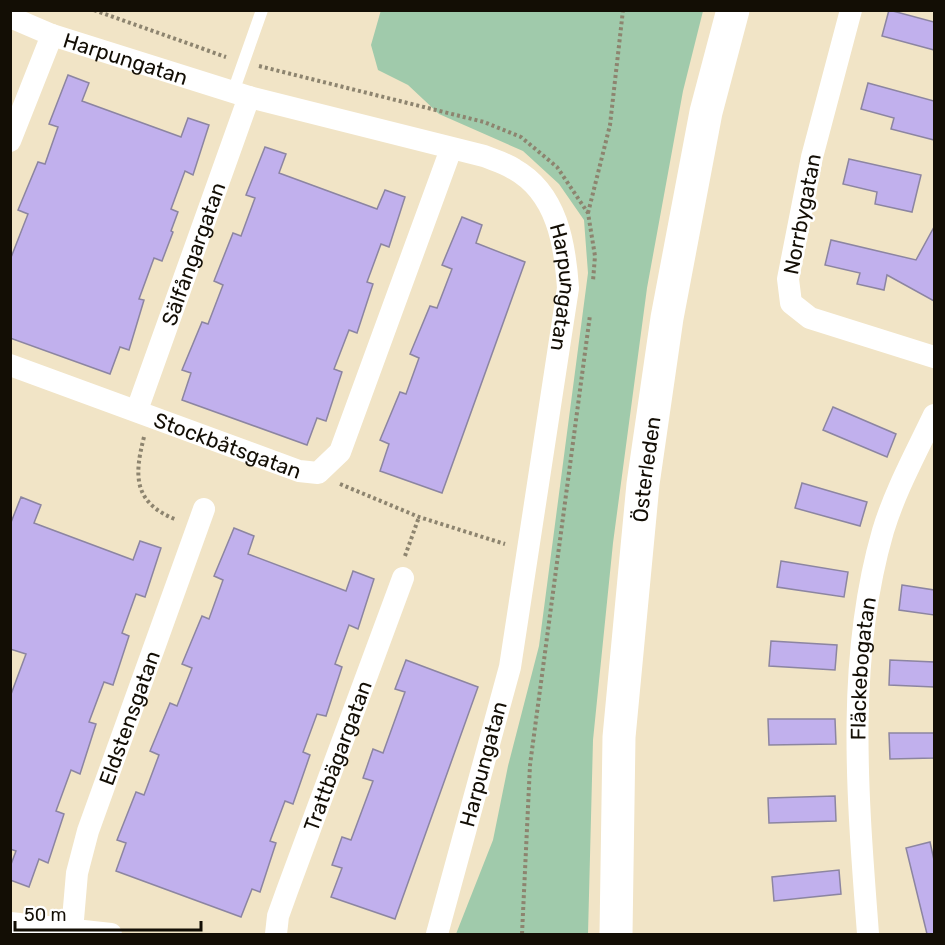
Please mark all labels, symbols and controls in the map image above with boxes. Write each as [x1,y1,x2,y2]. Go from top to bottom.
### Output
street label: Harpungatan [60,27,191,90]
street label: Norrbygatan [778,151,826,277]
street label: Sälfångargatan [156,179,230,329]
street label: Harpungatan [545,220,581,353]
street label: Stockbåtsgatan [151,406,305,483]
street label: Österleden [627,415,665,524]
street label: Fläckebogatan [845,595,880,740]
street label: Eldstensgatan [93,647,164,788]
street label: Trattbägargatan [298,677,376,834]
street label: Harpungatan [454,698,512,830]
scale bar [15,894,201,932]
text: 50 m [24,904,67,926]

